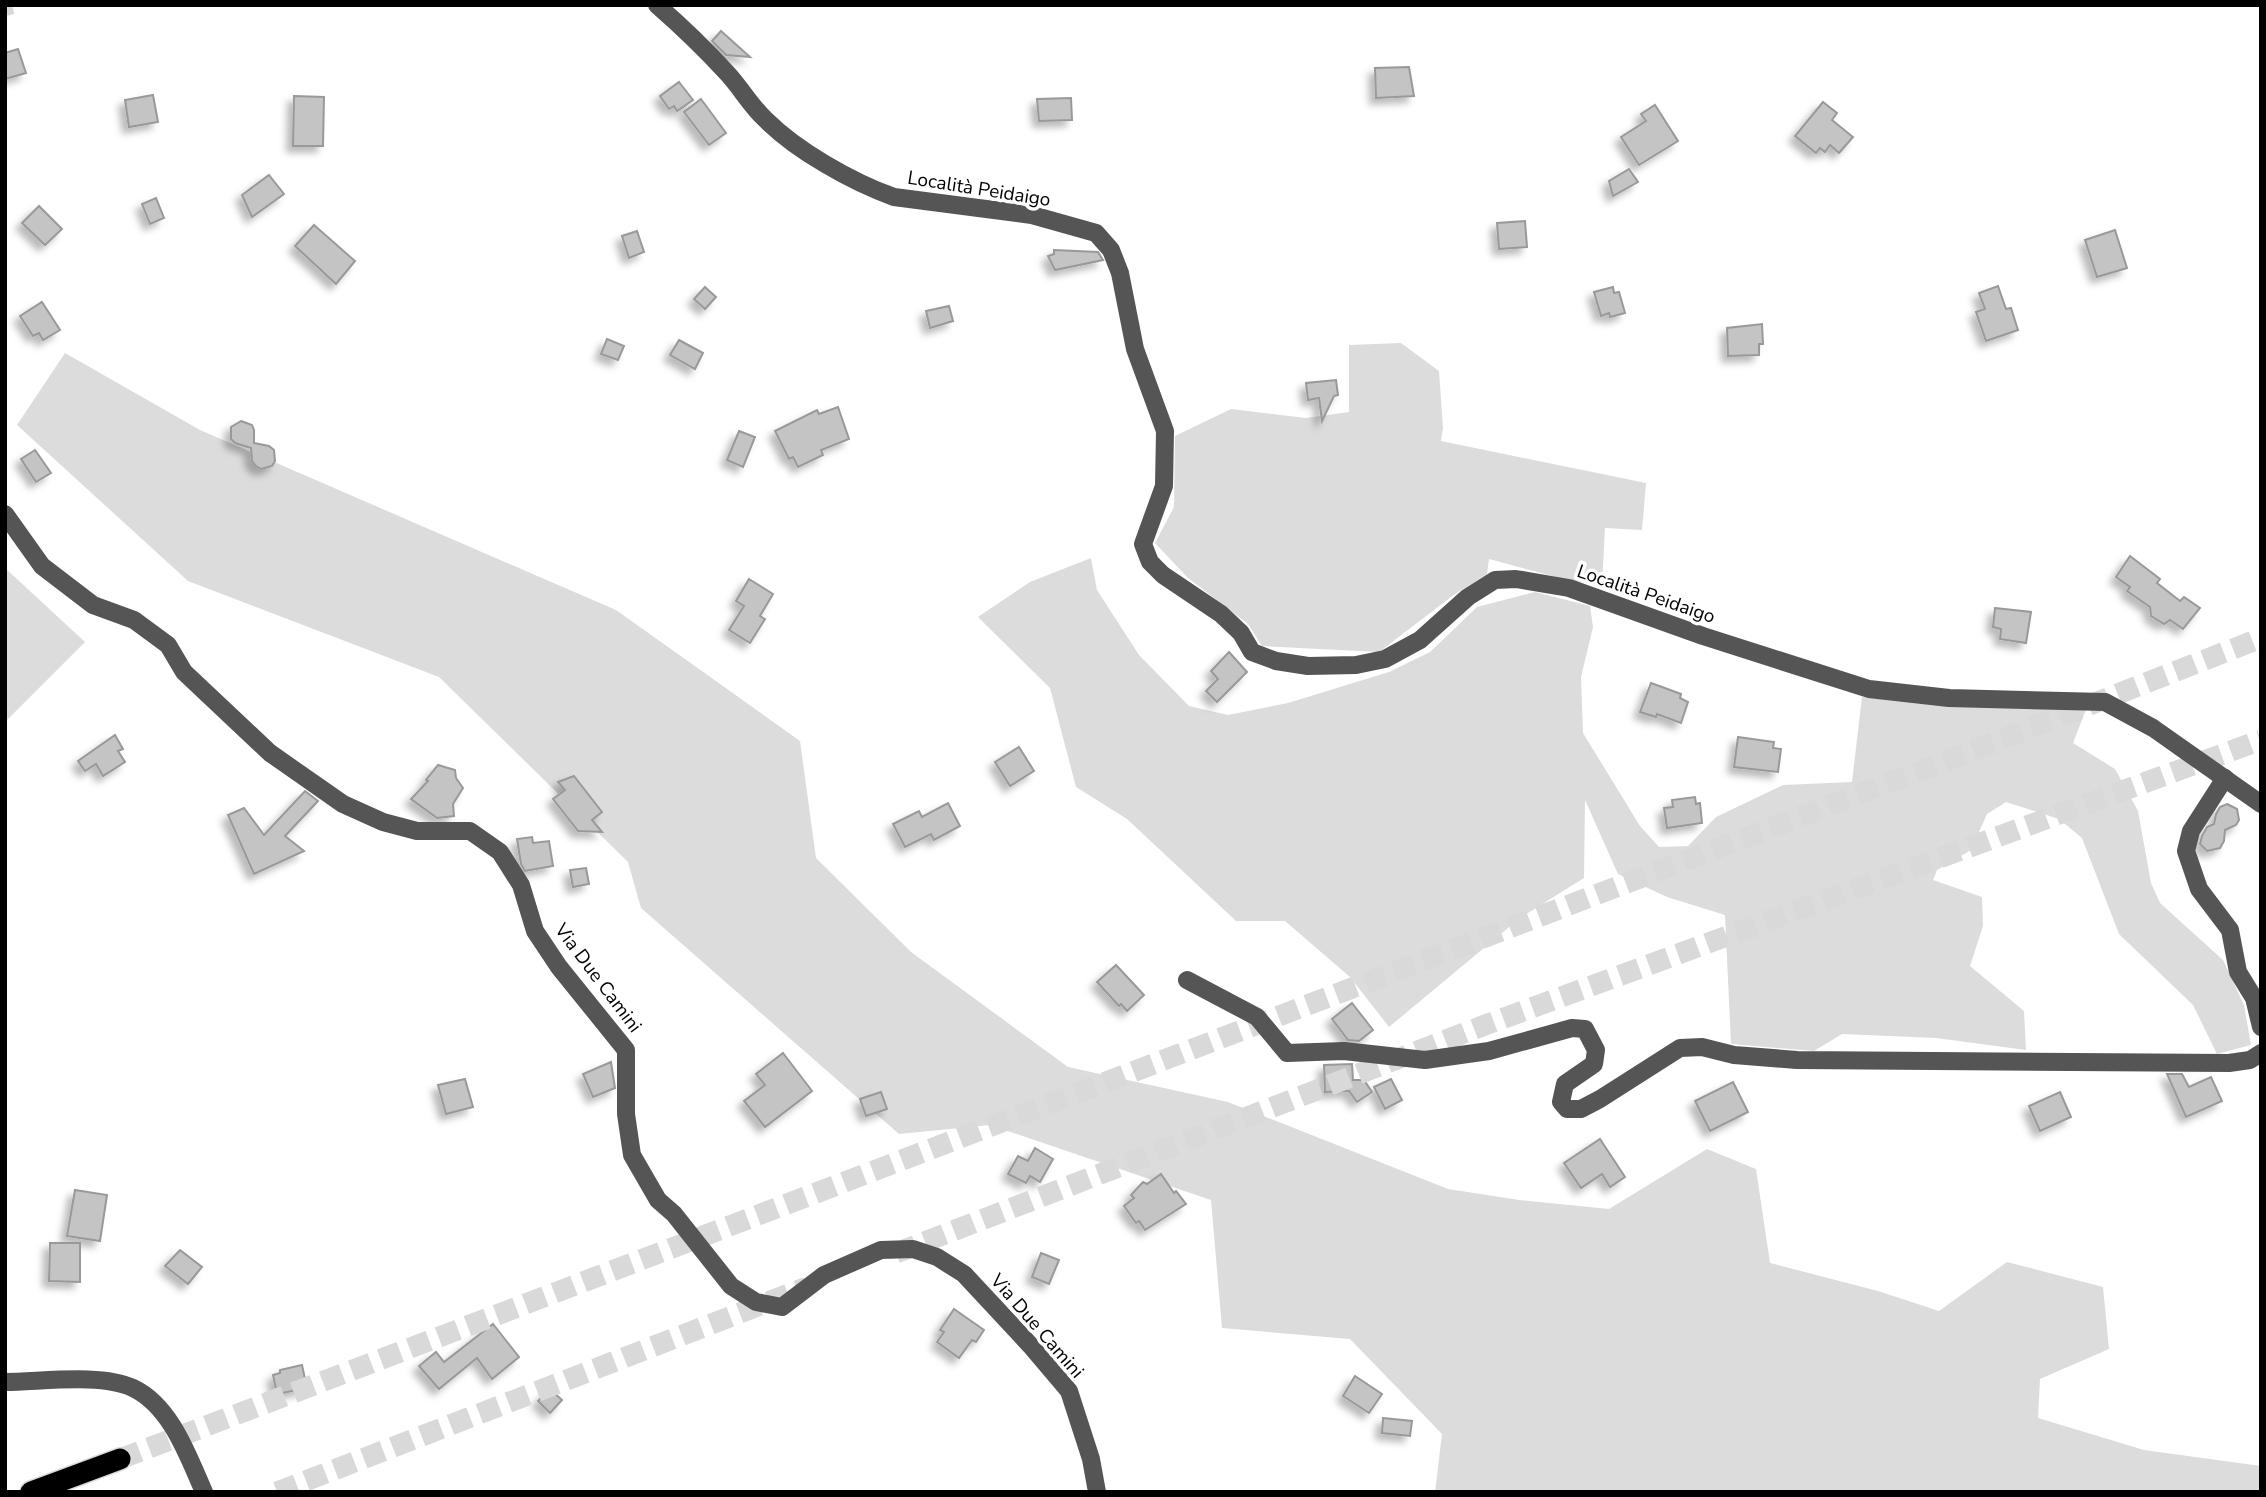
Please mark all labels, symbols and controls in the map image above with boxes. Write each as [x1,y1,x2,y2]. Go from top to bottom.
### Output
street label: Località Peidaigo [906,165,1052,213]
street label: Località Peidaigo [1573,558,1719,630]
street label: Via Due Camini [548,917,648,1038]
street label: Via Due Camini [984,1267,1090,1384]

